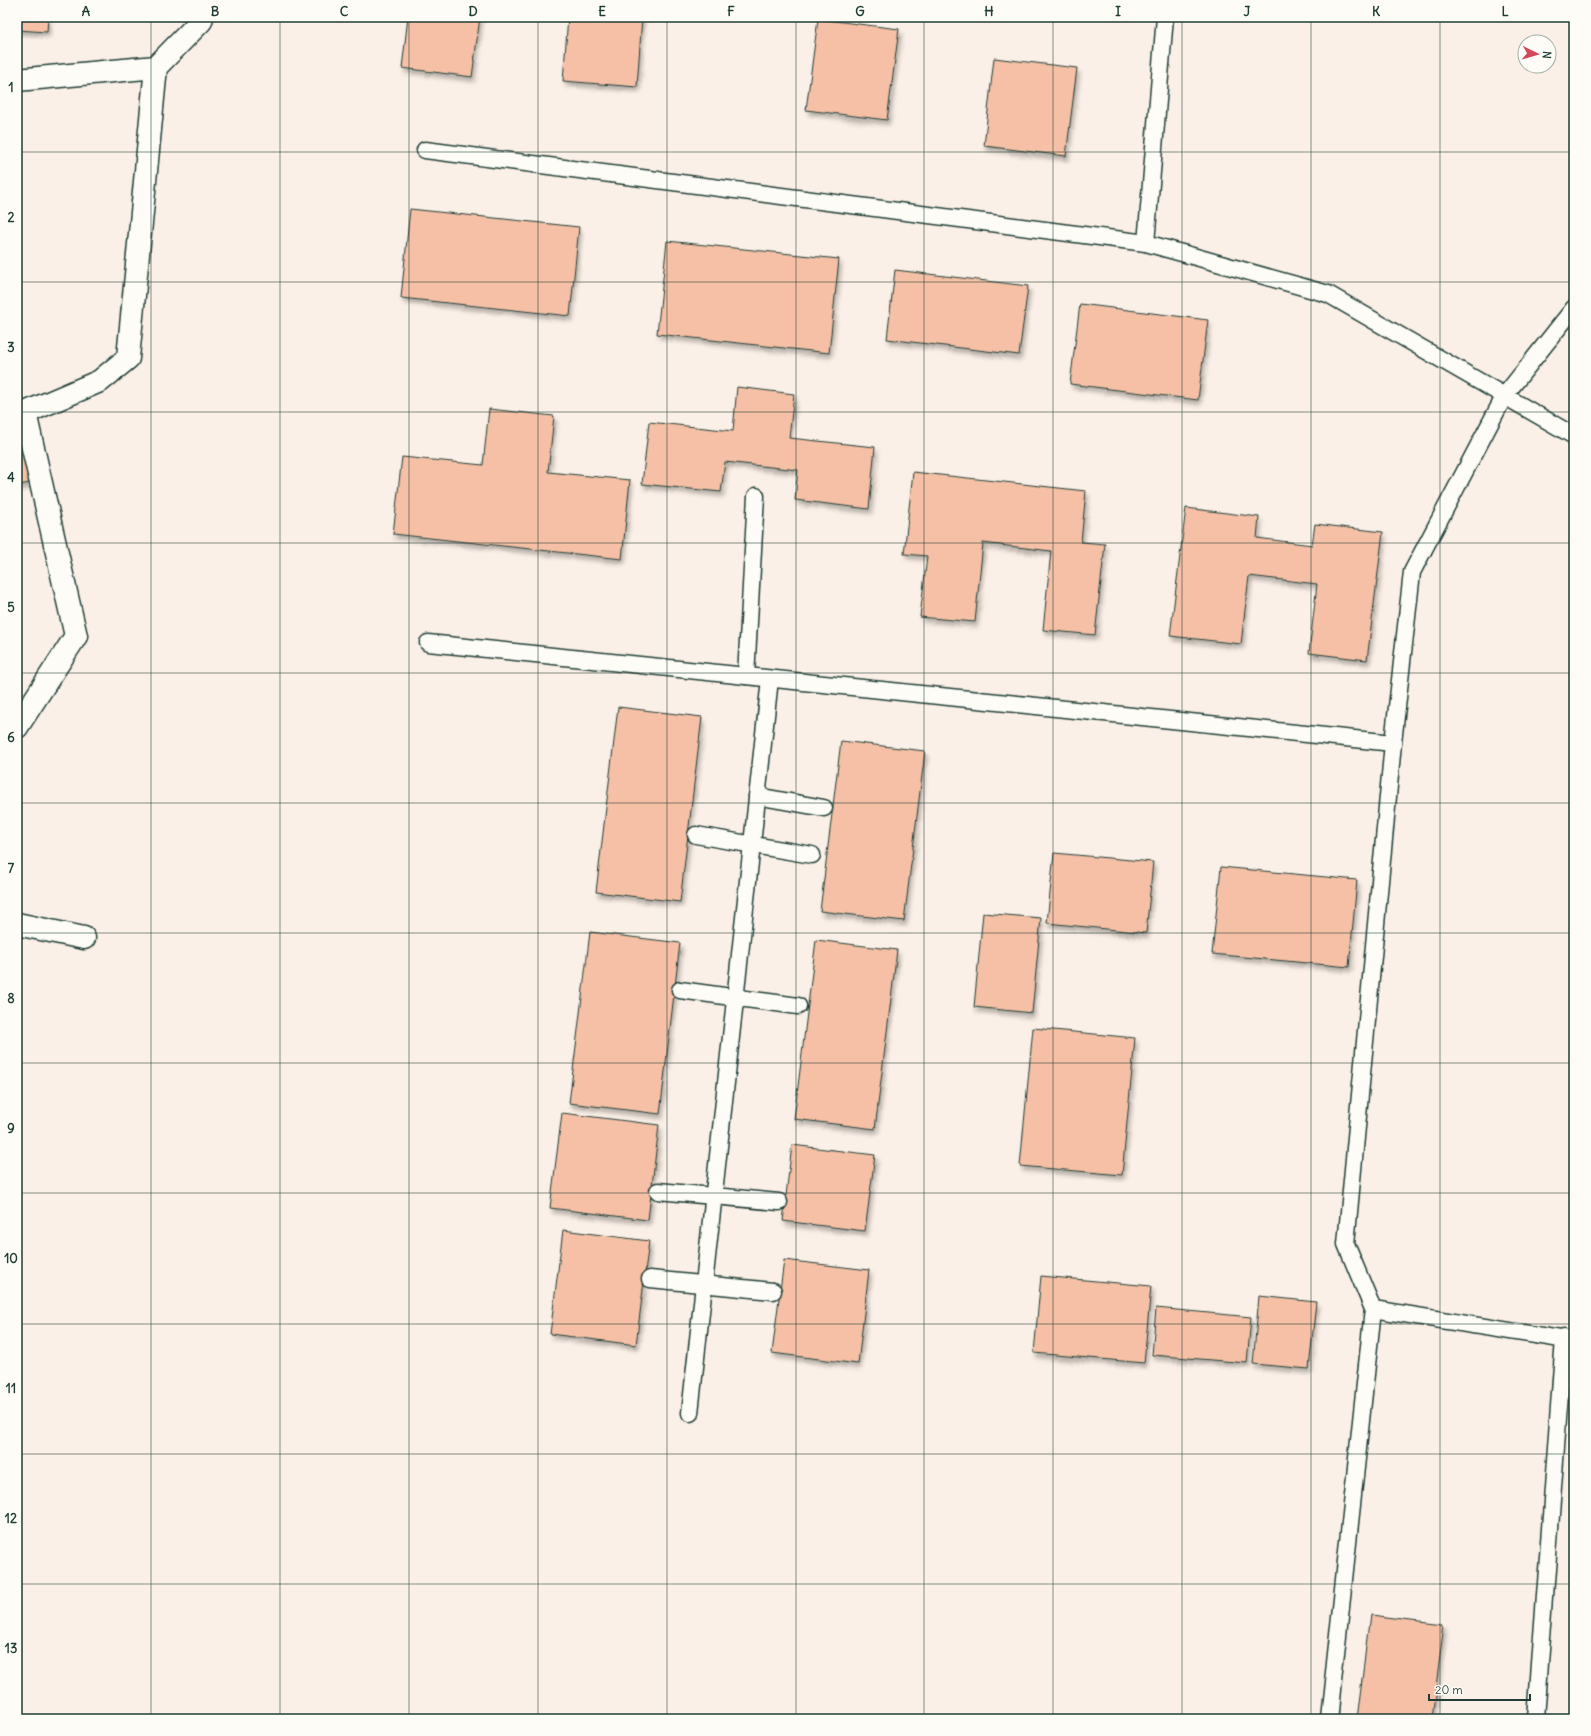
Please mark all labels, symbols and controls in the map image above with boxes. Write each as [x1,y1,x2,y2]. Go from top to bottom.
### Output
text: A [82,3,91,20]
text: B [211,3,220,20]
text: C [340,3,349,20]
text: D [468,3,478,20]
text: E [598,3,606,20]
text: F [727,3,735,20]
text: G [855,3,865,20]
text: H [984,3,994,20]
text: I [1115,3,1121,20]
text: J [1244,3,1251,20]
text: K [1372,3,1381,20]
text: L [1501,3,1509,20]
north arrow [1517,34,1557,74]
text: N [1540,50,1554,59]
text: 1 [8,79,14,96]
text: 2 [7,209,15,226]
text: 3 [7,339,15,356]
text: 4 [7,469,15,486]
text: 5 [7,599,15,616]
text: 6 [7,729,15,746]
text: 7 [8,860,15,877]
text: 8 [7,990,15,1007]
text: 9 [7,1120,15,1137]
text: 10 [4,1250,18,1267]
text: 11 [6,1380,16,1397]
text: 12 [5,1510,17,1527]
text: 13 [5,1640,17,1657]
scale bar [1429,1676,1530,1702]
text: 20 m [1435,1682,1463,1697]

